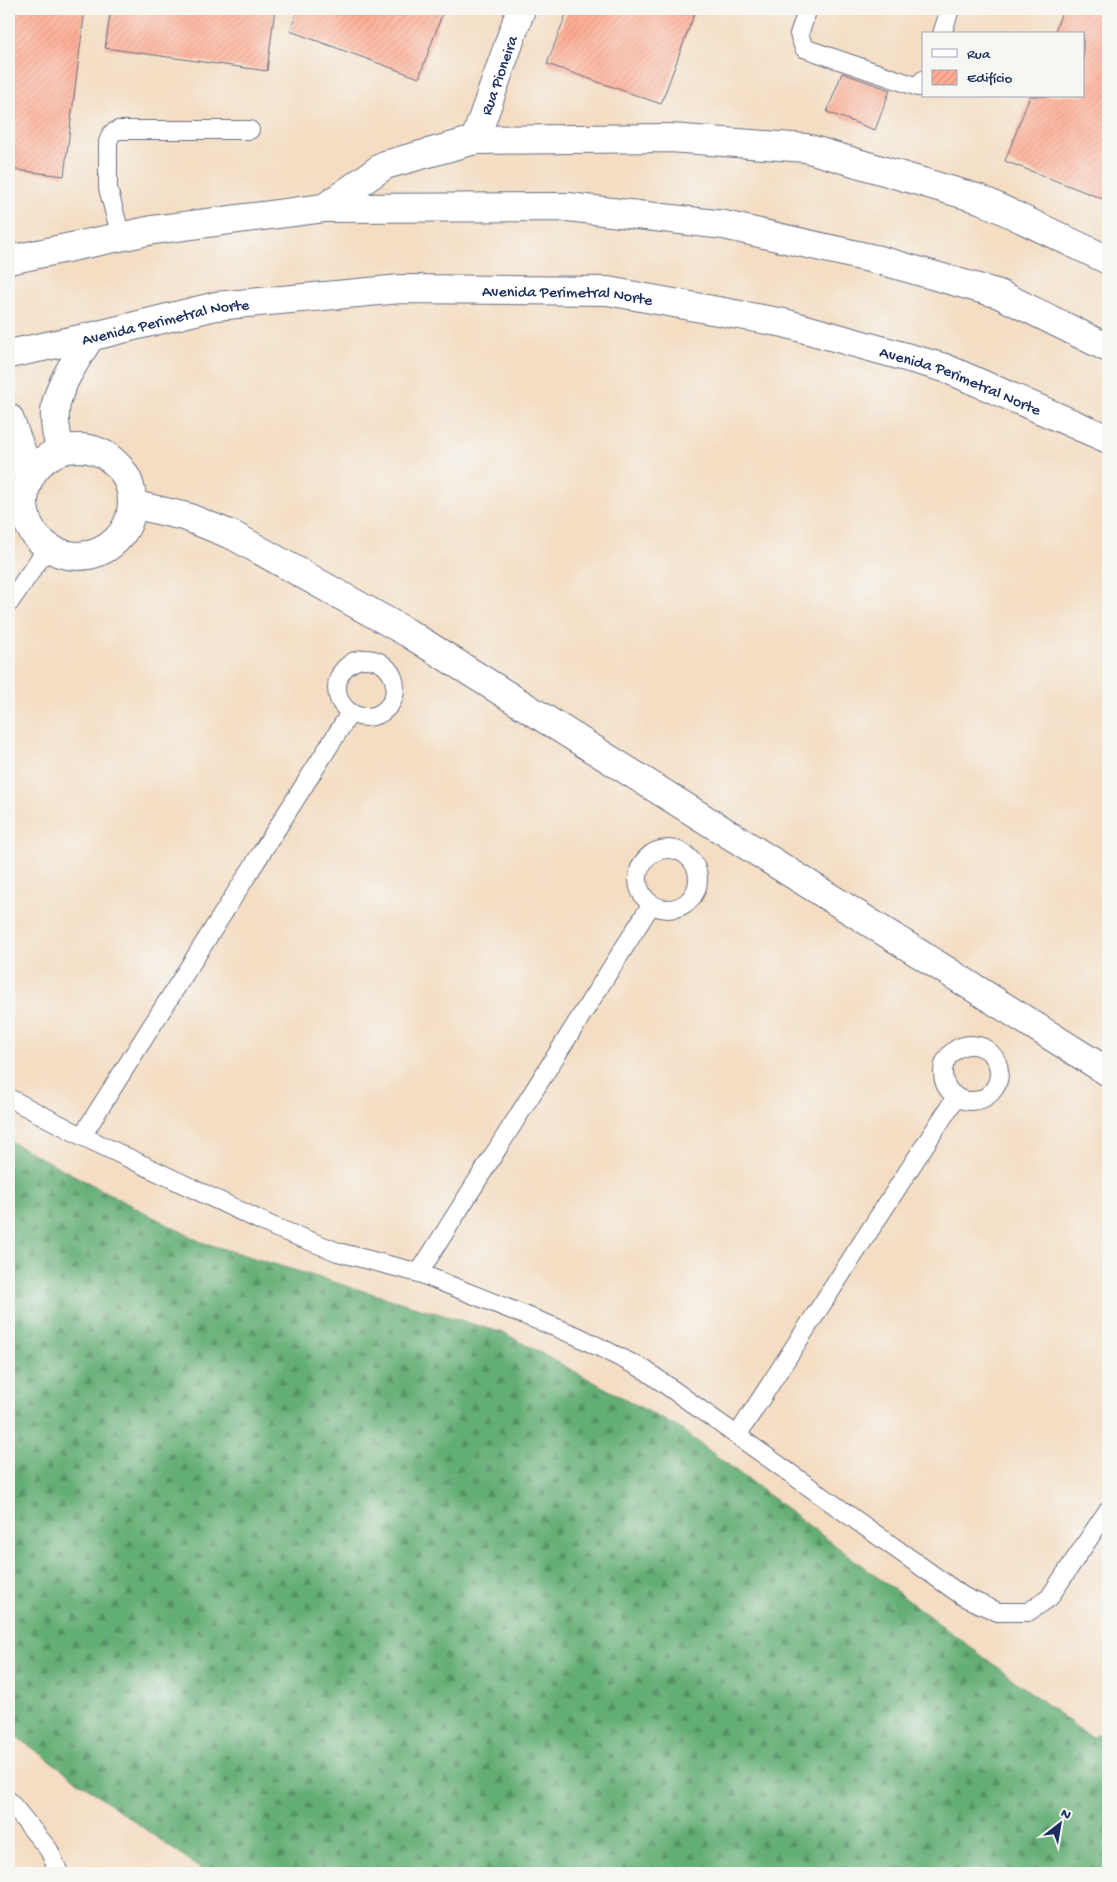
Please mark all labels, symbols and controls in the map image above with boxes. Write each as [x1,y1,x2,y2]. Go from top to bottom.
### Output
legend [922,32,1084,98]
street label: Rua Pioneira [478,33,524,118]
text: Rua [967,46,991,64]
text: Edifício [967,70,1013,88]
street label: Avenida Perimetral Norte [482,284,654,312]
street label: Avenida Perimetral Norte [80,297,251,351]
street label: Avenida Perimetral Norte [877,344,1044,422]
north arrow [1034,1800,1084,1850]
text: N [1057,1805,1074,1825]

